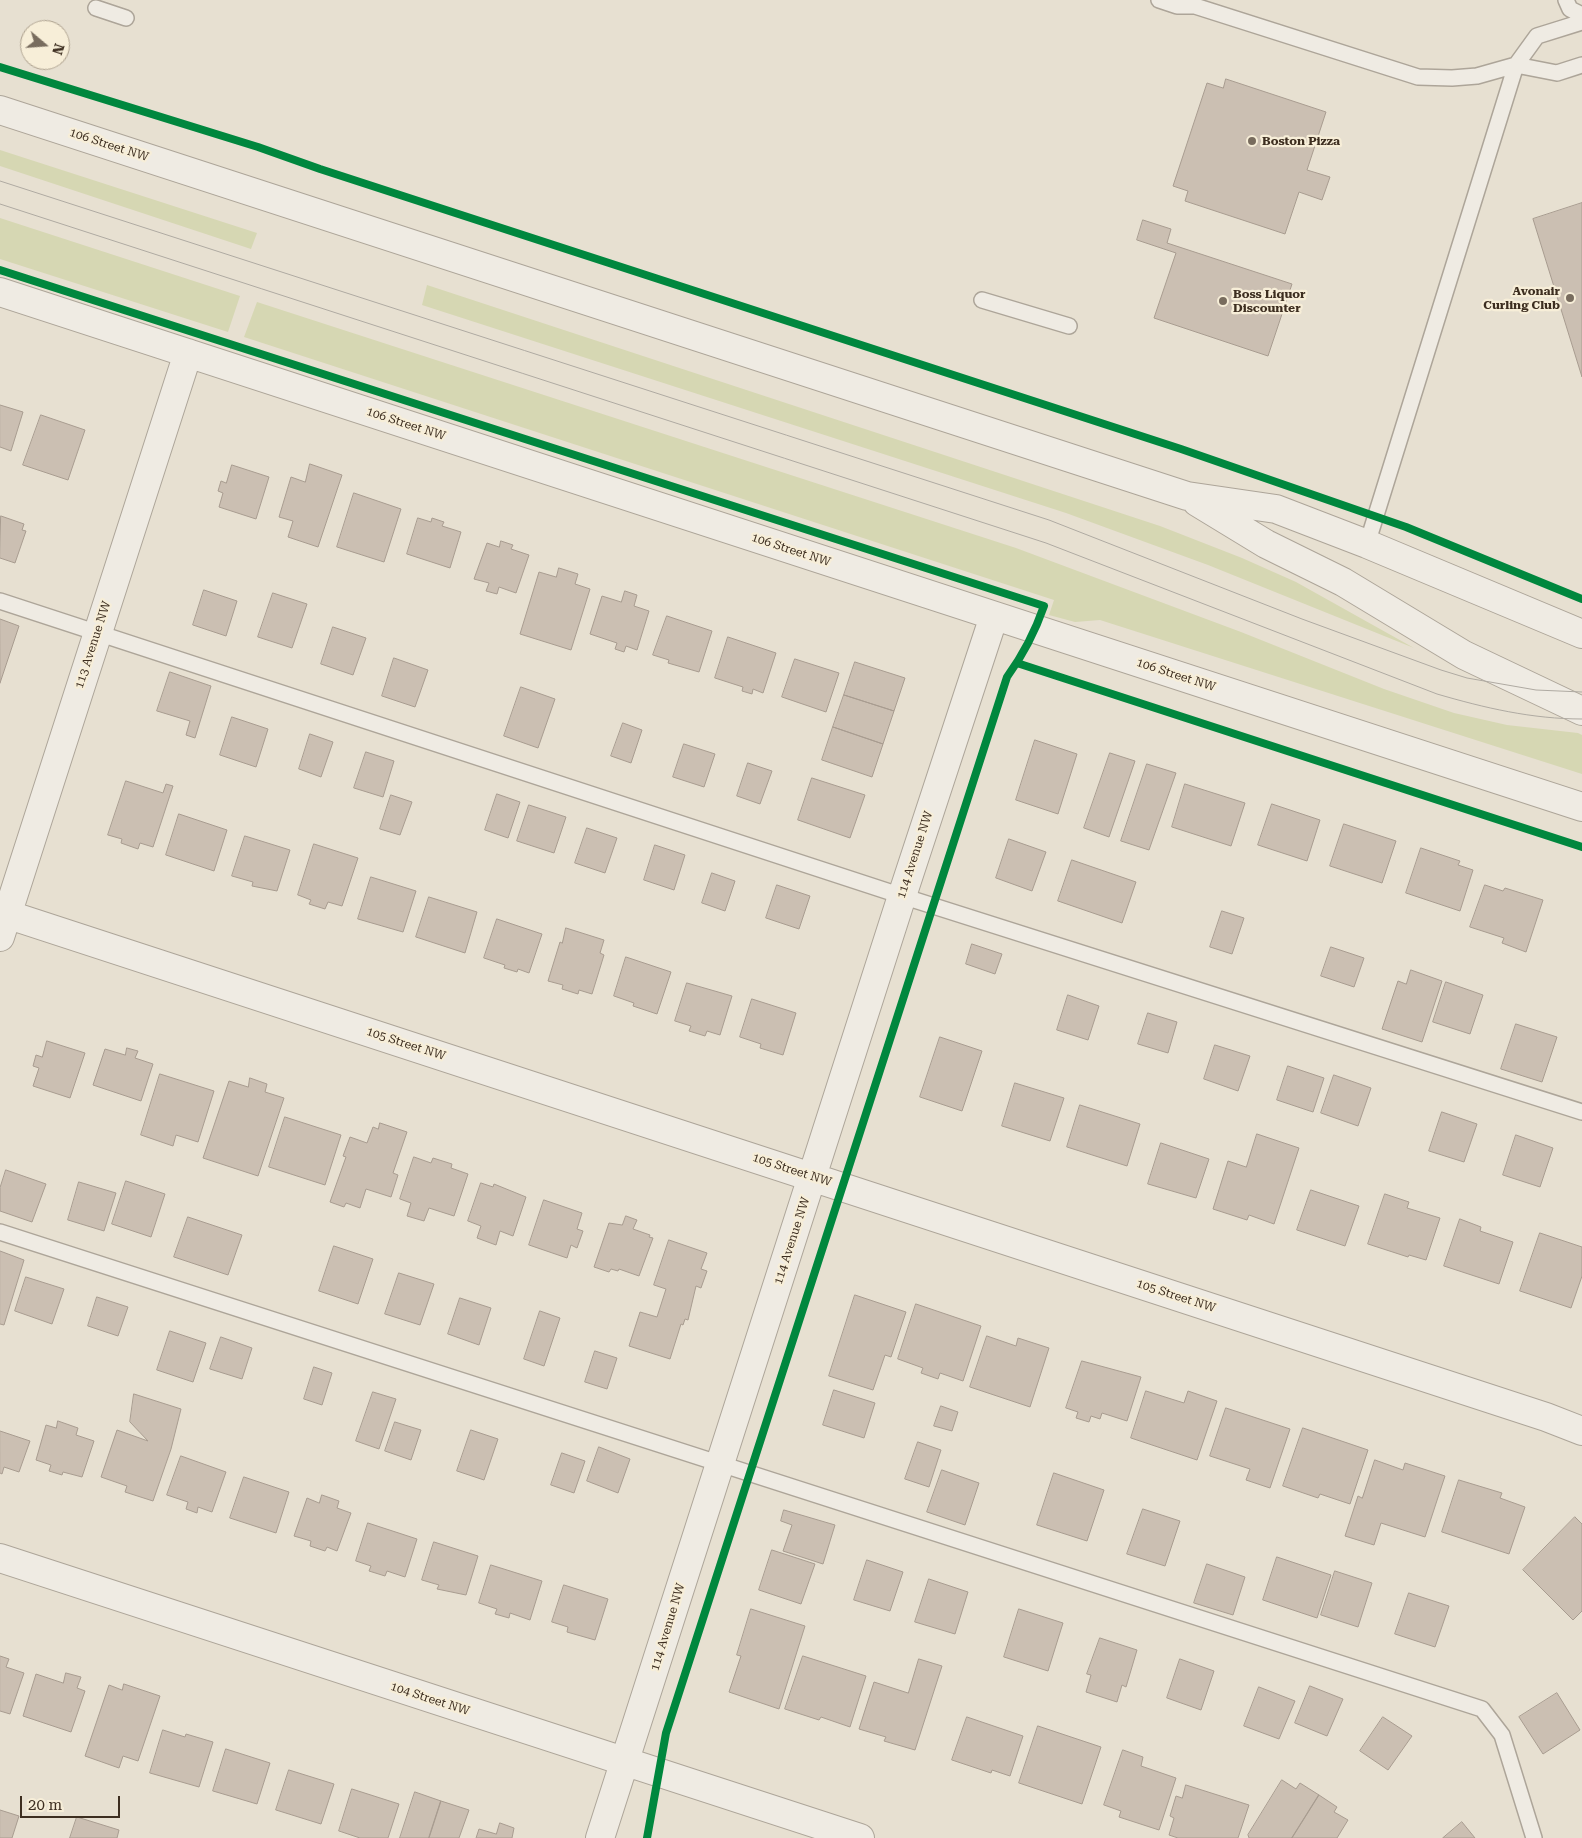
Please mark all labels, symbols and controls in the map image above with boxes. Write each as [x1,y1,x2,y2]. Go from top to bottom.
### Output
north arrow [20,20,70,70]
text: N [49,42,68,57]
street label: 106 Street NW [68,125,150,165]
place label: Boston Pizza [1262,134,1340,148]
marker: Boston Pizza [1246,135,1258,147]
place label: Avonair Curling Club [1483,284,1560,312]
place label: Boss Liquor Discounter [1233,287,1306,315]
marker: Avonair Curling Club [1564,292,1576,304]
marker: Boss Liquor Discounter [1217,295,1229,307]
street label: 106 Street NW [365,404,447,444]
street label: 106 Street NW [750,530,832,570]
street label: 113 Avenue NW [72,599,114,691]
street label: 106 Street NW [1135,655,1217,695]
street label: 114 Avenue NW [894,809,936,901]
street label: 105 Street NW [365,1024,447,1064]
street label: 105 Street NW [751,1150,833,1190]
street label: 114 Avenue NW [771,1195,813,1287]
street label: 105 Street NW [1135,1276,1217,1316]
street label: 114 Avenue NW [648,1581,688,1673]
street label: 104 Street NW [389,1679,471,1719]
scale bar [22,1786,122,1818]
text: 20 m [28,1796,62,1814]

